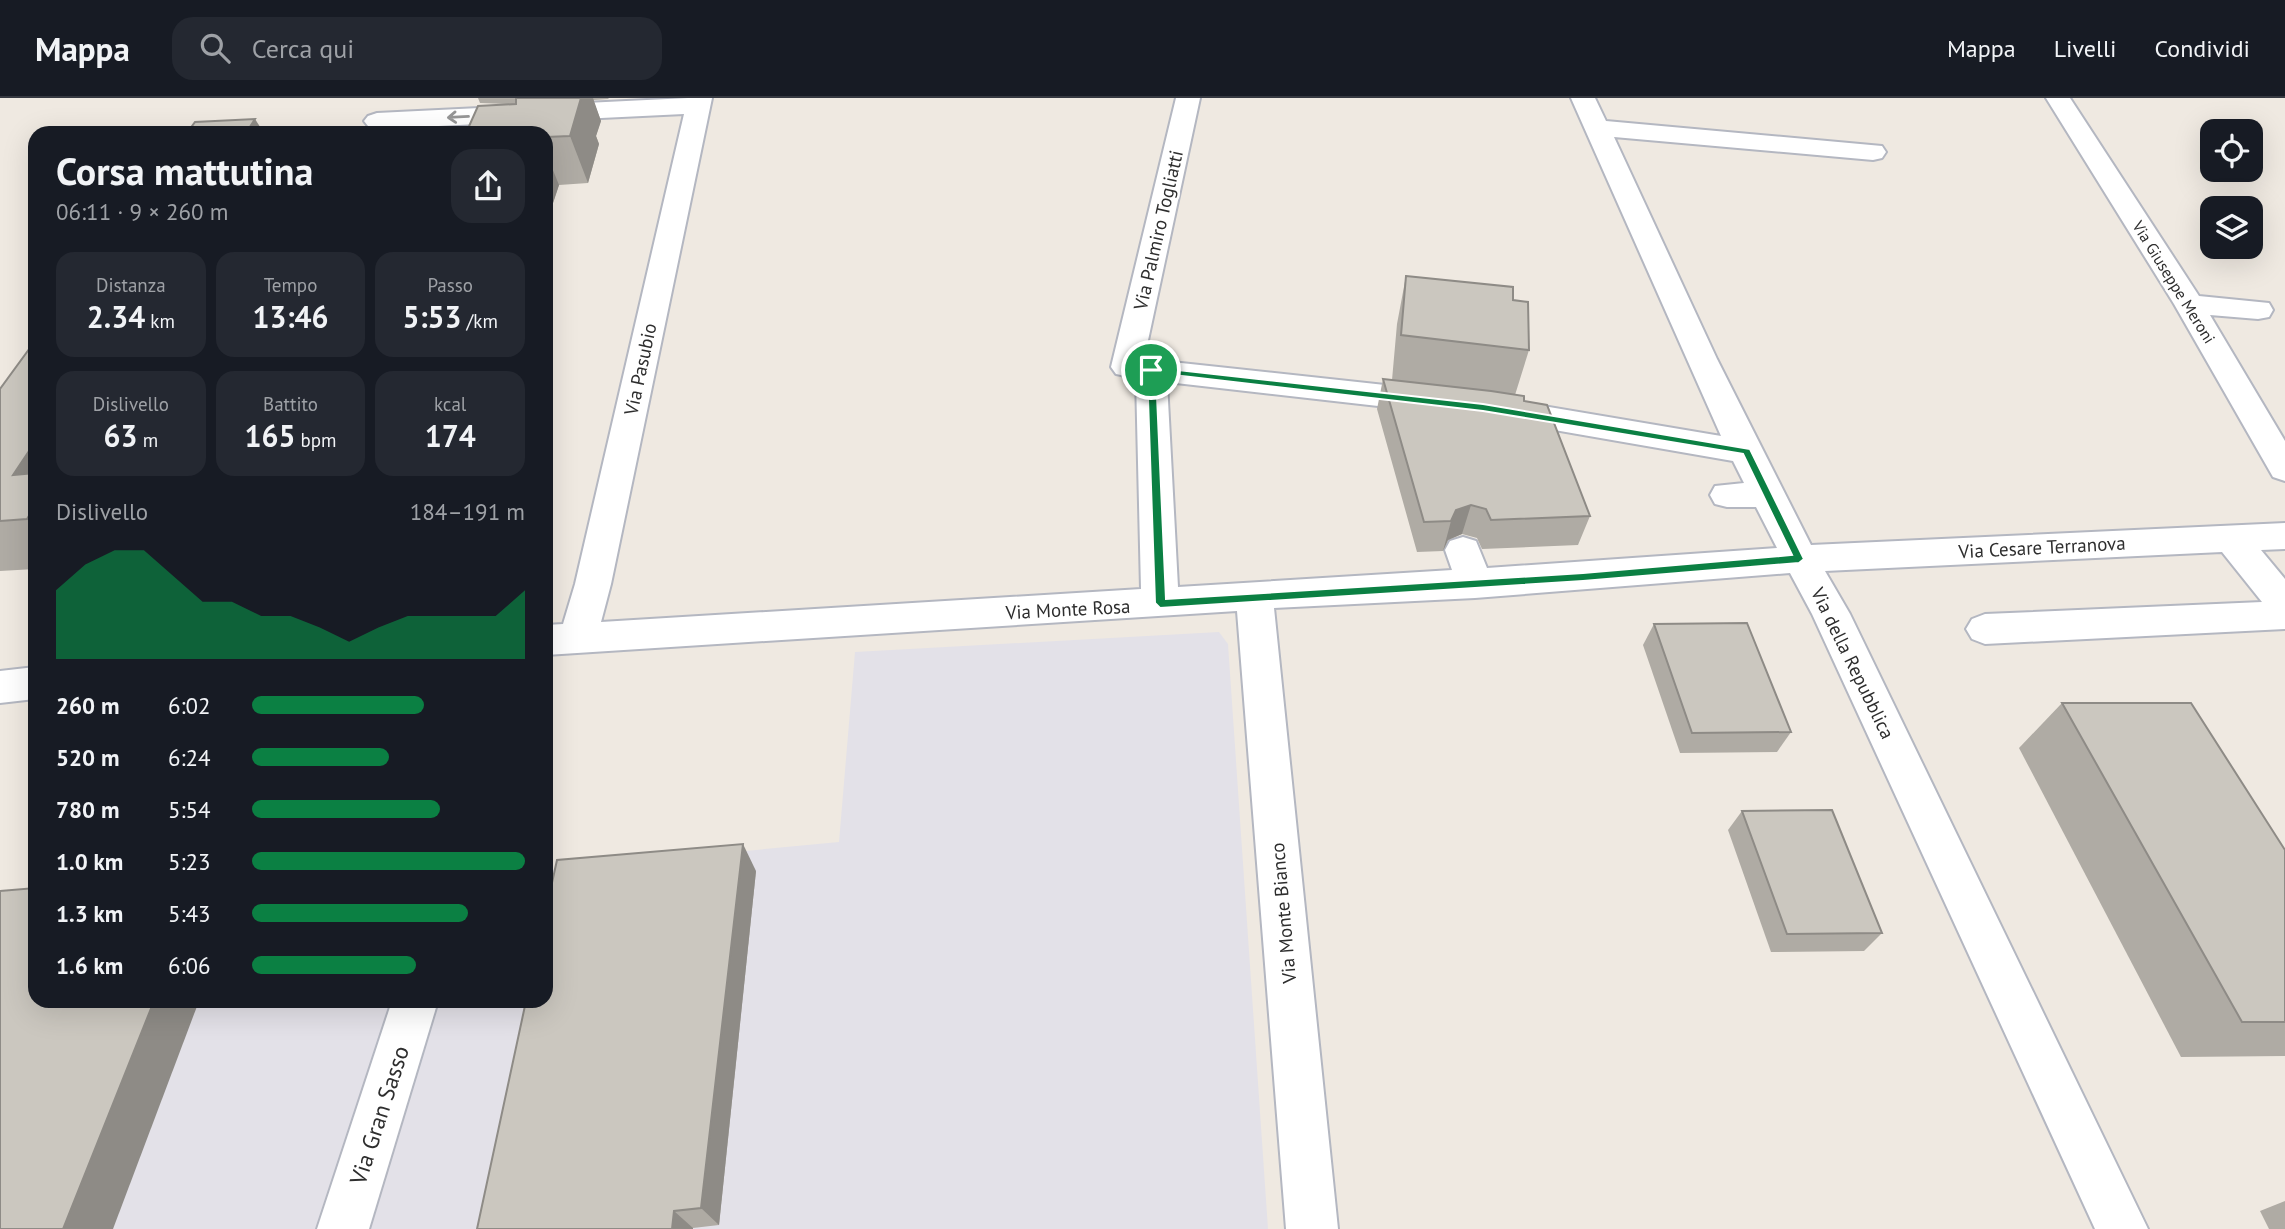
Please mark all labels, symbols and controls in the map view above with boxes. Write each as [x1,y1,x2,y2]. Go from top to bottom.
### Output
search box [172,17,662,80]
text: Mappa [35,27,130,70]
icon: search [196,29,234,67]
text: Cerca qui [252,32,354,65]
text: Mappa [1947,33,2016,64]
text: Livelli [2054,33,2116,64]
text: Condividi [2154,33,2250,64]
one-way arrow [447,111,470,124]
map controls [2200,119,2263,259]
button: locate [2200,119,2263,182]
text: Corsa mattutina [56,146,313,195]
street label: Via Palmiro Togliatti [1128,148,1188,313]
button: share [451,149,525,223]
button: layers [2200,196,2263,259]
text: 06:11 · 9 × 260 m [56,197,228,226]
street label: Via Giuseppe Meroni [2128,216,2220,347]
text: Distanza [96,273,166,297]
text: Tempo [264,273,317,297]
text: Passo [427,273,473,297]
text: 2.34 [87,297,145,336]
text: 13:46 [252,297,329,336]
text: 5:53 [402,297,462,336]
text: km [145,309,175,333]
text: /km [462,309,498,333]
street label: Via Pasubio [618,321,661,418]
pin [1121,340,1181,400]
icon: arrive [1132,351,1170,389]
text: Dislivello [93,392,169,416]
text: Battito [263,392,318,416]
text: kcal [434,392,466,416]
text: 63 [104,416,138,455]
text: 165 [244,416,295,455]
text: 174 [425,416,476,455]
text: m [138,428,158,452]
text: bpm [295,428,337,452]
text: Dislivello [56,497,148,526]
text: 184–191 m [410,497,525,526]
street label: Via Cesare Terranova [1957,531,2126,563]
street label: Via della Repubblica [1805,582,1900,743]
street label: Via Monte Rosa [1004,594,1131,624]
text: 260 m [56,691,119,720]
text: 6:02 [168,691,211,720]
text: 520 m [56,743,119,772]
text: 6:24 [168,743,211,772]
text: 780 m [56,795,119,824]
text: 5:54 [168,795,211,824]
street label: Via Monte Bianco [1265,842,1301,985]
text: 1.0 km [56,847,123,876]
text: 5:23 [168,847,211,876]
text: 1.3 km [56,899,123,928]
text: 5:43 [168,899,211,928]
text: 1.6 km [56,951,123,980]
text: 6:06 [168,951,211,980]
street label: Via Gran Sasso [343,1042,415,1189]

